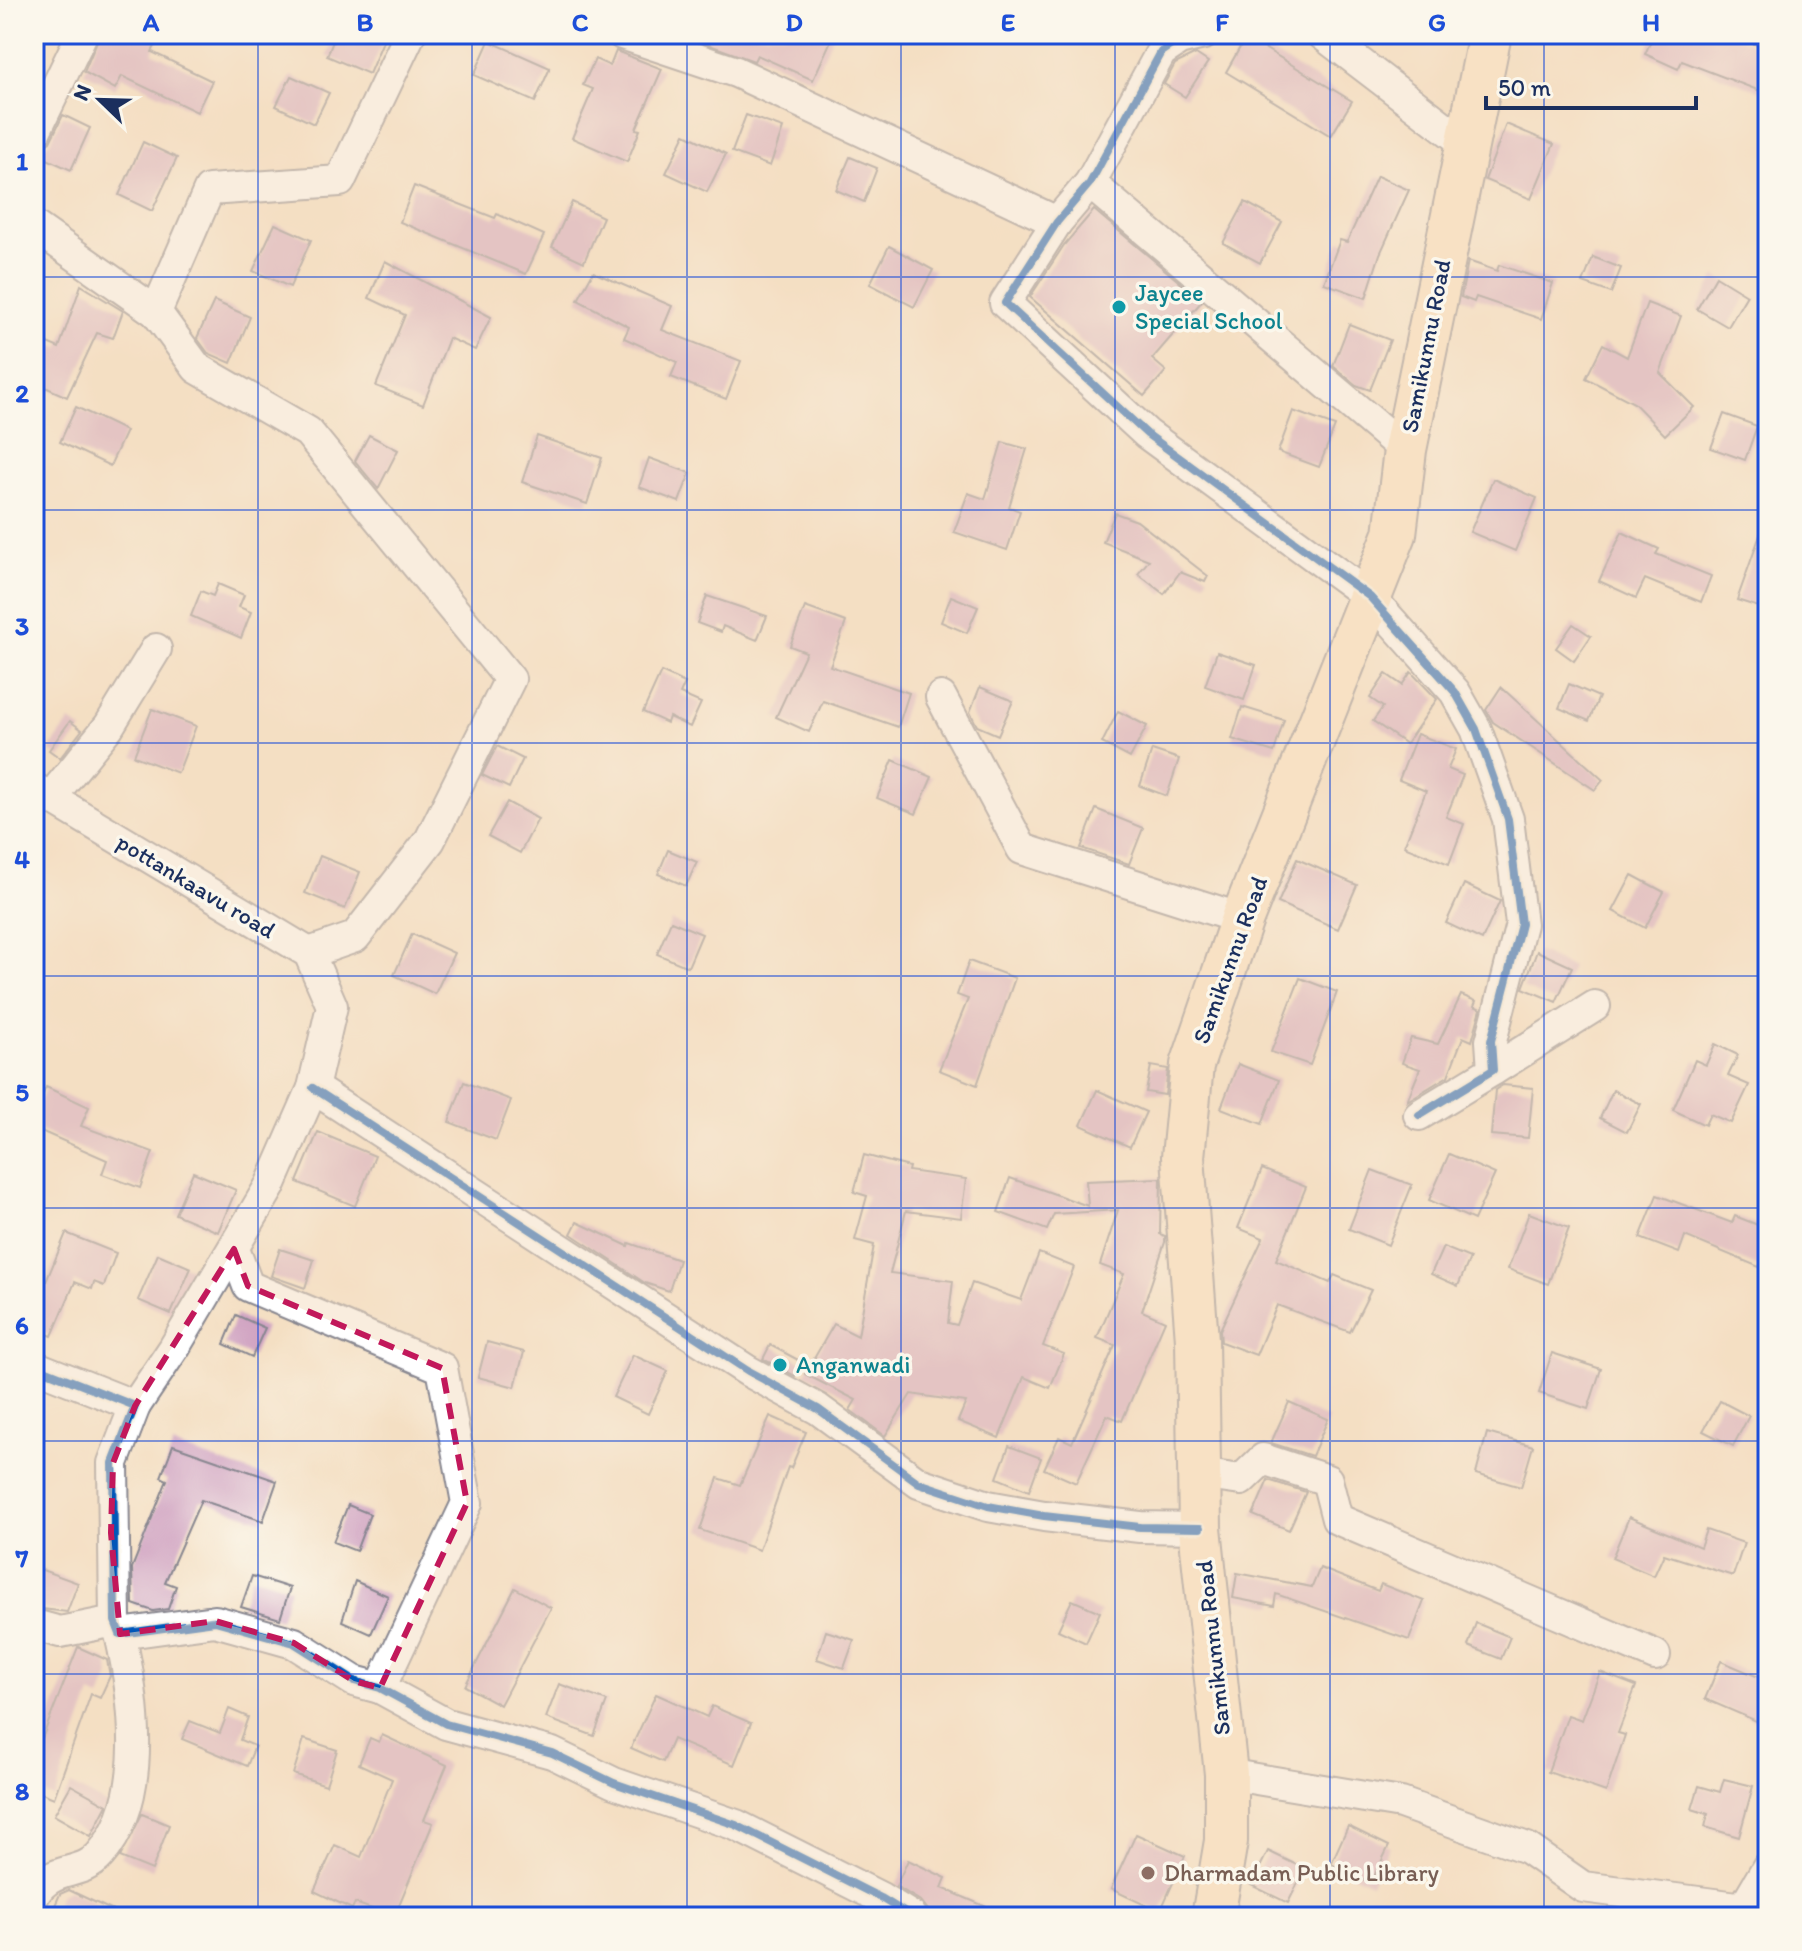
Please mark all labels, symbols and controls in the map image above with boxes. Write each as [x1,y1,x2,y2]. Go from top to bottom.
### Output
text: A [142,6,160,38]
text: B [357,6,374,38]
text: C [572,6,589,38]
text: D [785,6,803,38]
text: E [1001,6,1015,38]
text: F [1215,6,1229,38]
text: G [1428,6,1446,38]
text: H [1642,6,1660,38]
north arrow [60,60,140,140]
scale bar [1486,60,1696,110]
text: 50 m [1498,73,1551,102]
text: N [67,80,97,104]
text: 1 [16,145,28,177]
street label: Samikunnu Road [1395,257,1457,435]
place label: Jaycee Special School [1135,278,1283,335]
marker: Jaycee Special School [1110,298,1128,316]
text: 2 [15,377,29,409]
text: 3 [15,610,29,642]
street label: pottankaavu road [111,827,281,944]
text: 4 [14,843,30,875]
street label: Samikunnu Road [1186,872,1273,1047]
text: 5 [15,1076,29,1108]
text: 6 [15,1309,29,1341]
place label: Anganwadi [796,1350,910,1379]
marker: Anganwadi [771,1356,789,1374]
text: 7 [15,1542,29,1574]
street label: Samikunnu Road [1189,1559,1236,1737]
text: 8 [15,1775,29,1807]
place label: Dharmadam Public Library [1164,1858,1439,1887]
marker: Dharmadam Public Library [1139,1864,1157,1882]

